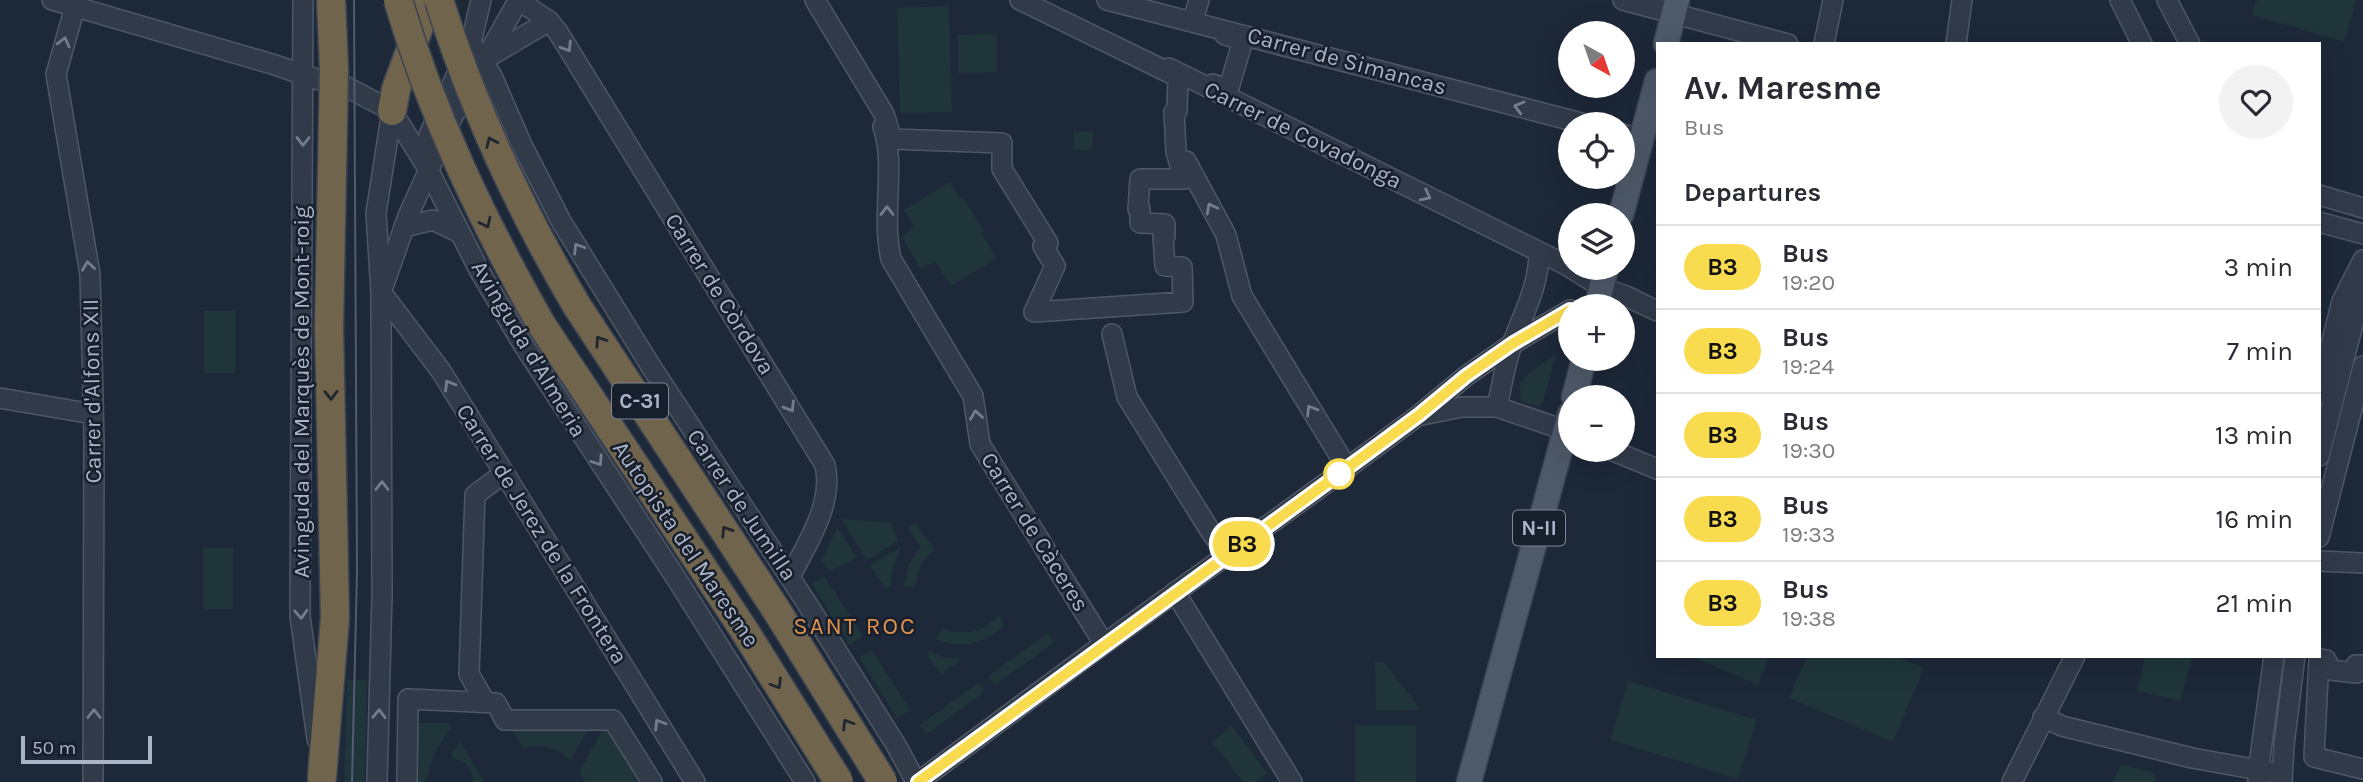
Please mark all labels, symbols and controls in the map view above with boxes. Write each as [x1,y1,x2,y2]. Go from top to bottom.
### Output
street label: Carrer de Simancas [1244,21,1450,101]
north arrow [1558,21,1634,98]
map controls [1558,21,1635,462]
one-way arrow [56,36,70,48]
one-way arrow [558,40,571,53]
button: heart [2219,65,2293,139]
text: Av. Maresme [1684,69,1881,107]
street label: Carrer de Covadonga [1200,75,1406,195]
one-way arrow [1513,101,1525,115]
button: locate [1558,112,1635,189]
text: Bus [1684,114,1724,141]
one-way arrow [295,136,310,147]
one-way arrow [485,137,499,149]
text: Departures [1684,177,1821,208]
one-way arrow [1419,187,1431,201]
one-way arrow [1206,203,1219,215]
button: layers [1558,203,1635,280]
one-way arrow [879,205,895,215]
street label: Avinguda del Marquès de Mont-roig [288,206,315,578]
street label: Carrer de Còrdova [659,208,781,380]
one-way arrow [477,216,491,228]
text: Bus [1782,238,1829,269]
one-way arrow [573,243,586,256]
text: 3 min [2224,252,2293,283]
text: B3 [1707,253,1738,281]
street label: Avinguda d'Almeria [466,256,592,442]
one-way arrow [81,260,96,272]
text: 19:20 [1782,269,1835,296]
button: + [1558,294,1635,371]
street label: Carrer d'Alfons XII [77,298,107,484]
text: Bus [1782,322,1829,353]
one-way arrow [596,336,609,349]
text: 7 min [2227,336,2293,367]
text: B3 [1707,337,1738,365]
text: 19:24 [1782,353,1834,380]
one-way arrow [445,379,458,392]
road number: C-31 [612,384,668,418]
button: − [1558,385,1635,462]
one-way arrow [323,390,338,401]
street label: Carrer de Jerez de la Frontera [451,399,633,669]
one-way arrow [781,400,794,413]
one-way arrow [1307,405,1320,418]
text: Bus [1782,406,1829,437]
one-way arrow [968,409,983,421]
text: 13 min [2215,420,2293,451]
text: B3 [1707,421,1738,449]
street label: Carrer de Jumilla [681,424,803,586]
street label: Autopista del Maresme [607,436,765,652]
text: 19:30 [1782,437,1835,464]
street label: Carrer de Càceres [975,447,1095,617]
one-way arrow [590,453,602,466]
unlabelled marker [1324,459,1354,489]
one-way arrow [374,481,390,491]
text: Bus [1782,490,1829,521]
text: 16 min [2216,504,2293,535]
text: B3 [1707,505,1738,533]
road number: N-II [1513,510,1565,546]
line badge: B3 [1210,521,1274,567]
text: 19:33 [1782,521,1835,548]
one-way arrow [721,526,734,539]
text: B3 [1227,530,1257,558]
text: Bus [1782,574,1829,605]
text: 21 min [2215,588,2293,619]
text: B3 [1707,589,1738,617]
text: 19:38 [1782,605,1836,632]
one-way arrow [293,609,308,620]
district label: SANT ROC [793,612,917,640]
one-way arrow [769,676,782,689]
one-way arrow [86,708,102,719]
one-way arrow [371,708,387,719]
one-way arrow [843,718,856,731]
one-way arrow [655,719,668,732]
scale bar [21,733,152,765]
text: 50 m [32,737,76,759]

